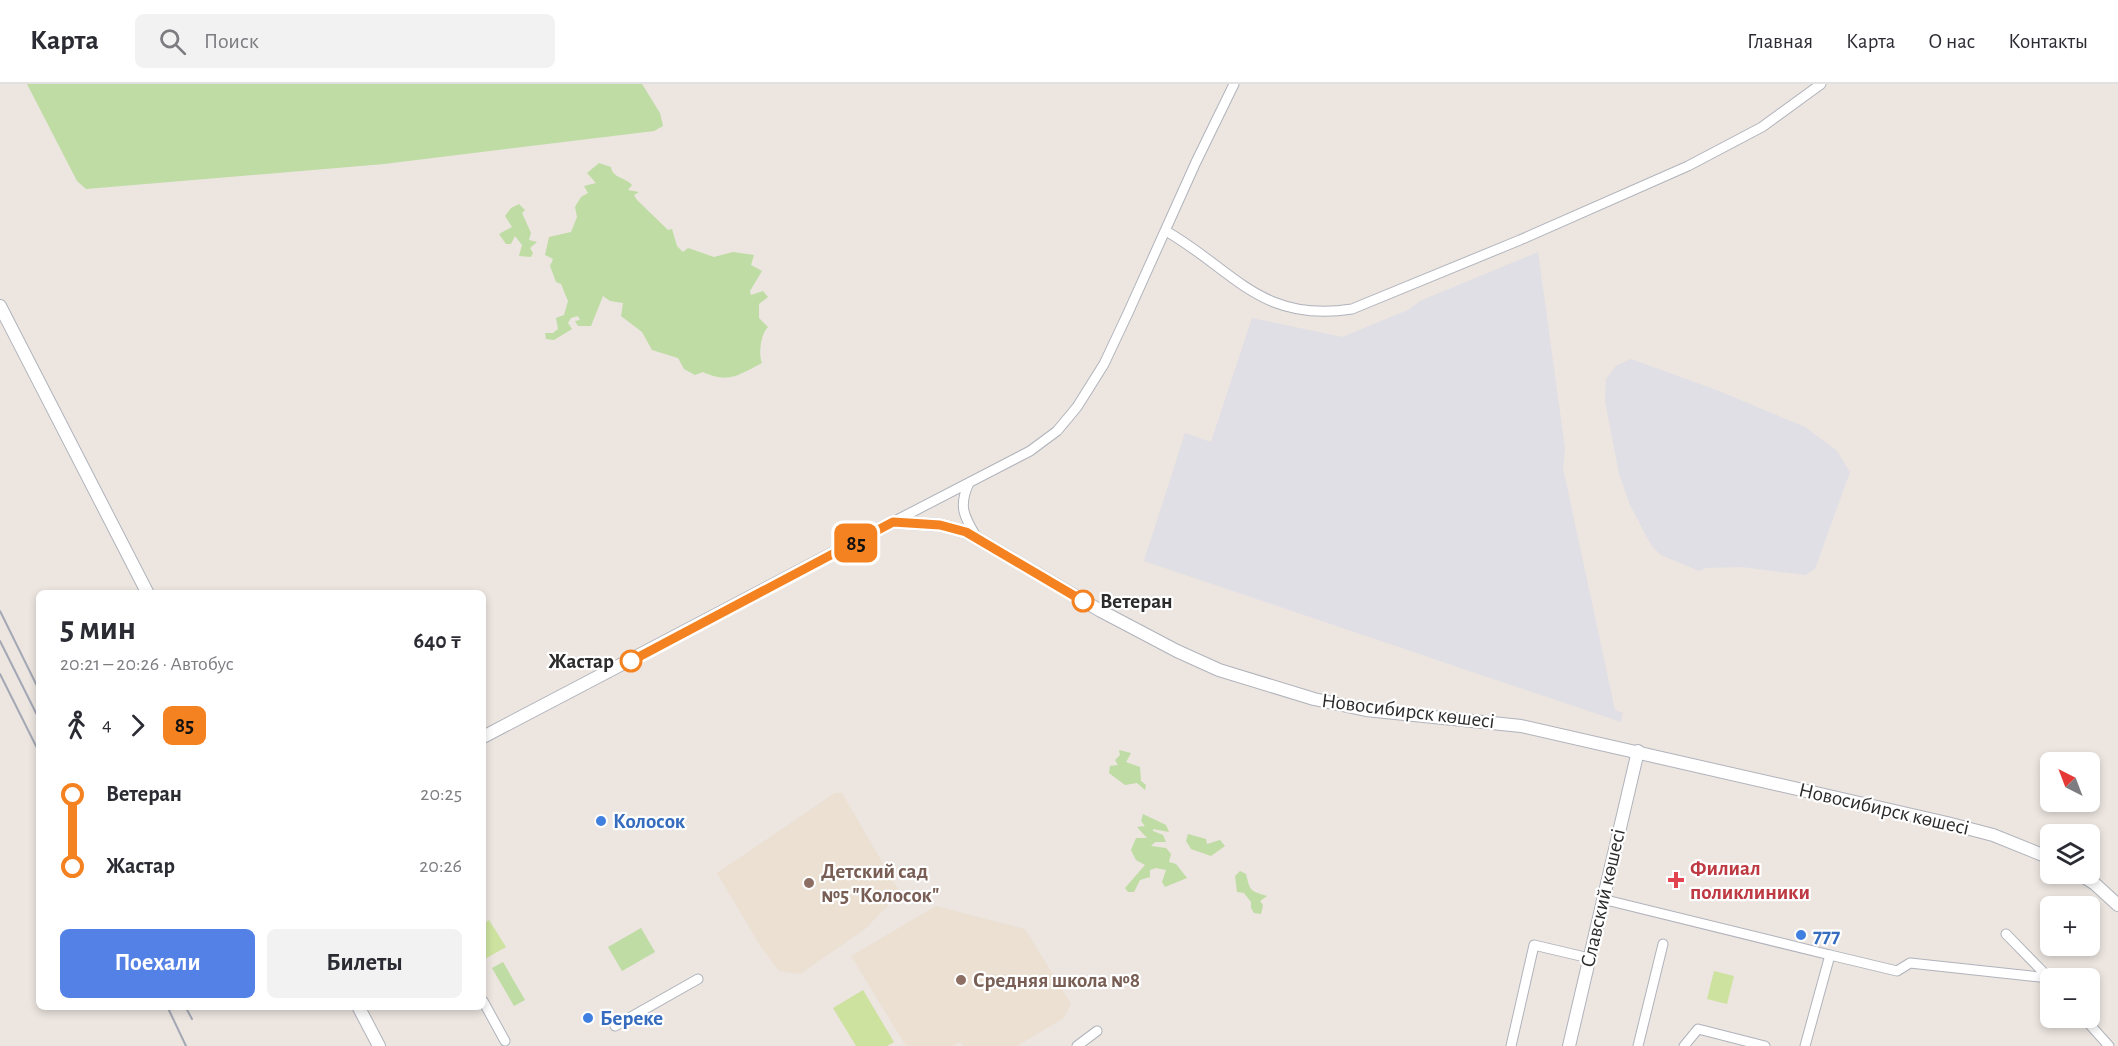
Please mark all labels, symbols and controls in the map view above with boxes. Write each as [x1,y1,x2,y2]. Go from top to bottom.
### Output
search box [135,14,555,68]
icon: search [156,25,189,58]
text: Карта [30,27,99,55]
text: Поиск [204,30,259,52]
text: Главная [1747,31,1813,52]
text: Карта [1846,31,1895,52]
text: О нас [1928,31,1975,52]
text: Контакты [2008,31,2088,52]
line badge: 85 [829,524,883,562]
text: 85 [846,533,866,554]
marker: Ветеран [1072,590,1094,612]
place label: Ветеран [1100,591,1173,612]
text: 5 мин [60,613,136,646]
text: 640 ₸ [414,630,462,652]
marker: Жастар [620,650,642,672]
place label: Жастар [548,651,614,672]
text: 20:21 – 20:26 · Автобус [60,654,234,674]
street label: Новосибирск көшесі [1320,690,1496,732]
icon: walk [60,709,93,742]
icon: forward [121,709,154,742]
text: 4 [102,715,112,735]
text: 85 [175,715,194,736]
north arrow [2040,752,2100,812]
map controls [2040,752,2100,1028]
street label: Новосибирск көшесі [1797,779,1971,839]
text: Ветеран [106,783,182,805]
text: 20:25 [420,784,462,804]
place label: Колосок [613,811,686,832]
marker: Колосок [594,814,608,828]
button: layers [2040,824,2100,884]
street label: Славский көшесі [1577,827,1629,969]
text: Жастар [106,855,175,877]
text: 20:26 [419,856,462,876]
place label: Филиал поликлиники [1690,858,1810,903]
place label: Детский сад №5 "Колосок" [821,861,939,906]
marker: Филиал поликлиники [1667,871,1685,889]
marker: Детский сад №5 "Колосок" [802,876,816,890]
button: + [2040,896,2100,956]
place label: 777 [1813,925,1840,946]
marker: 777 [1794,928,1808,942]
button: Поехали [60,929,255,998]
button: Билеты [267,929,462,998]
button: − [2040,968,2100,1028]
place label: Средняя школа №8 [973,970,1140,991]
marker: Средняя школа №8 [954,973,968,987]
place label: Береке [600,1008,663,1029]
marker: Береке [581,1011,595,1025]

